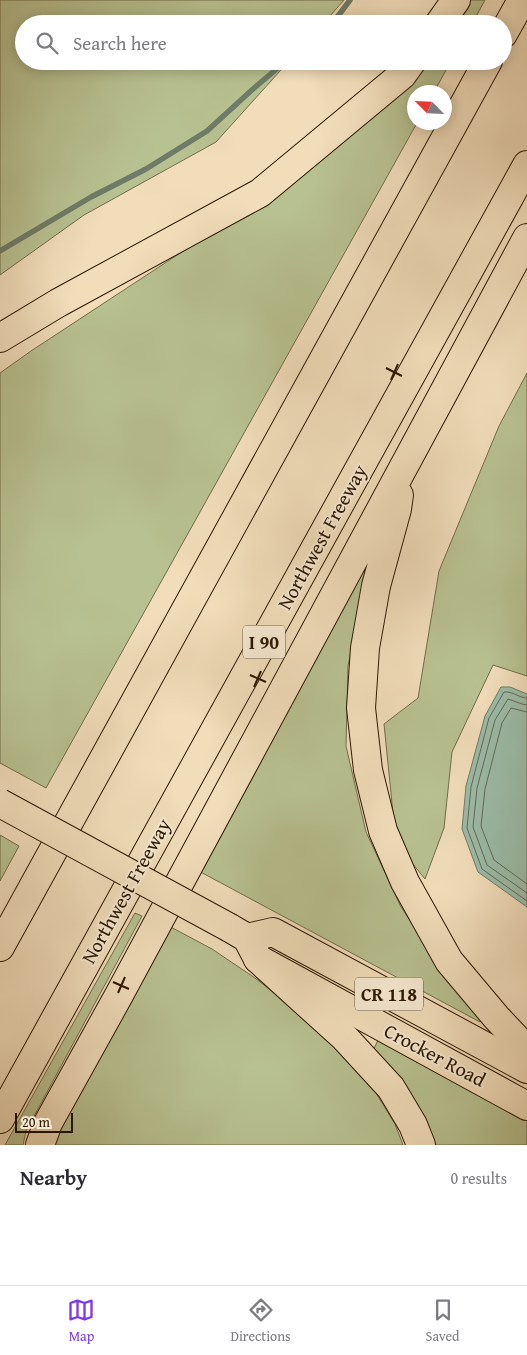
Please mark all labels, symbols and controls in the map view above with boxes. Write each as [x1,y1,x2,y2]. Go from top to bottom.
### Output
search box [15,15,512,70]
icon: search [33,29,61,57]
text: Search here [73,29,167,57]
north arrow [407,85,452,130]
street label: Northwest Freeway [270,459,374,615]
road number: I 90 [243,626,285,659]
street label: Northwest Freeway [74,813,178,969]
road number: CR 118 [355,978,423,1011]
street label: Crocker Road [379,1016,491,1094]
scale bar [15,1110,72,1133]
text: 20 m [22,1112,50,1132]
text: Nearby [20,1162,87,1193]
text: 0 results [450,1166,507,1190]
tab: Map [67,1296,95,1346]
tab: Directions [230,1296,291,1346]
tab: Saved [426,1296,460,1346]

